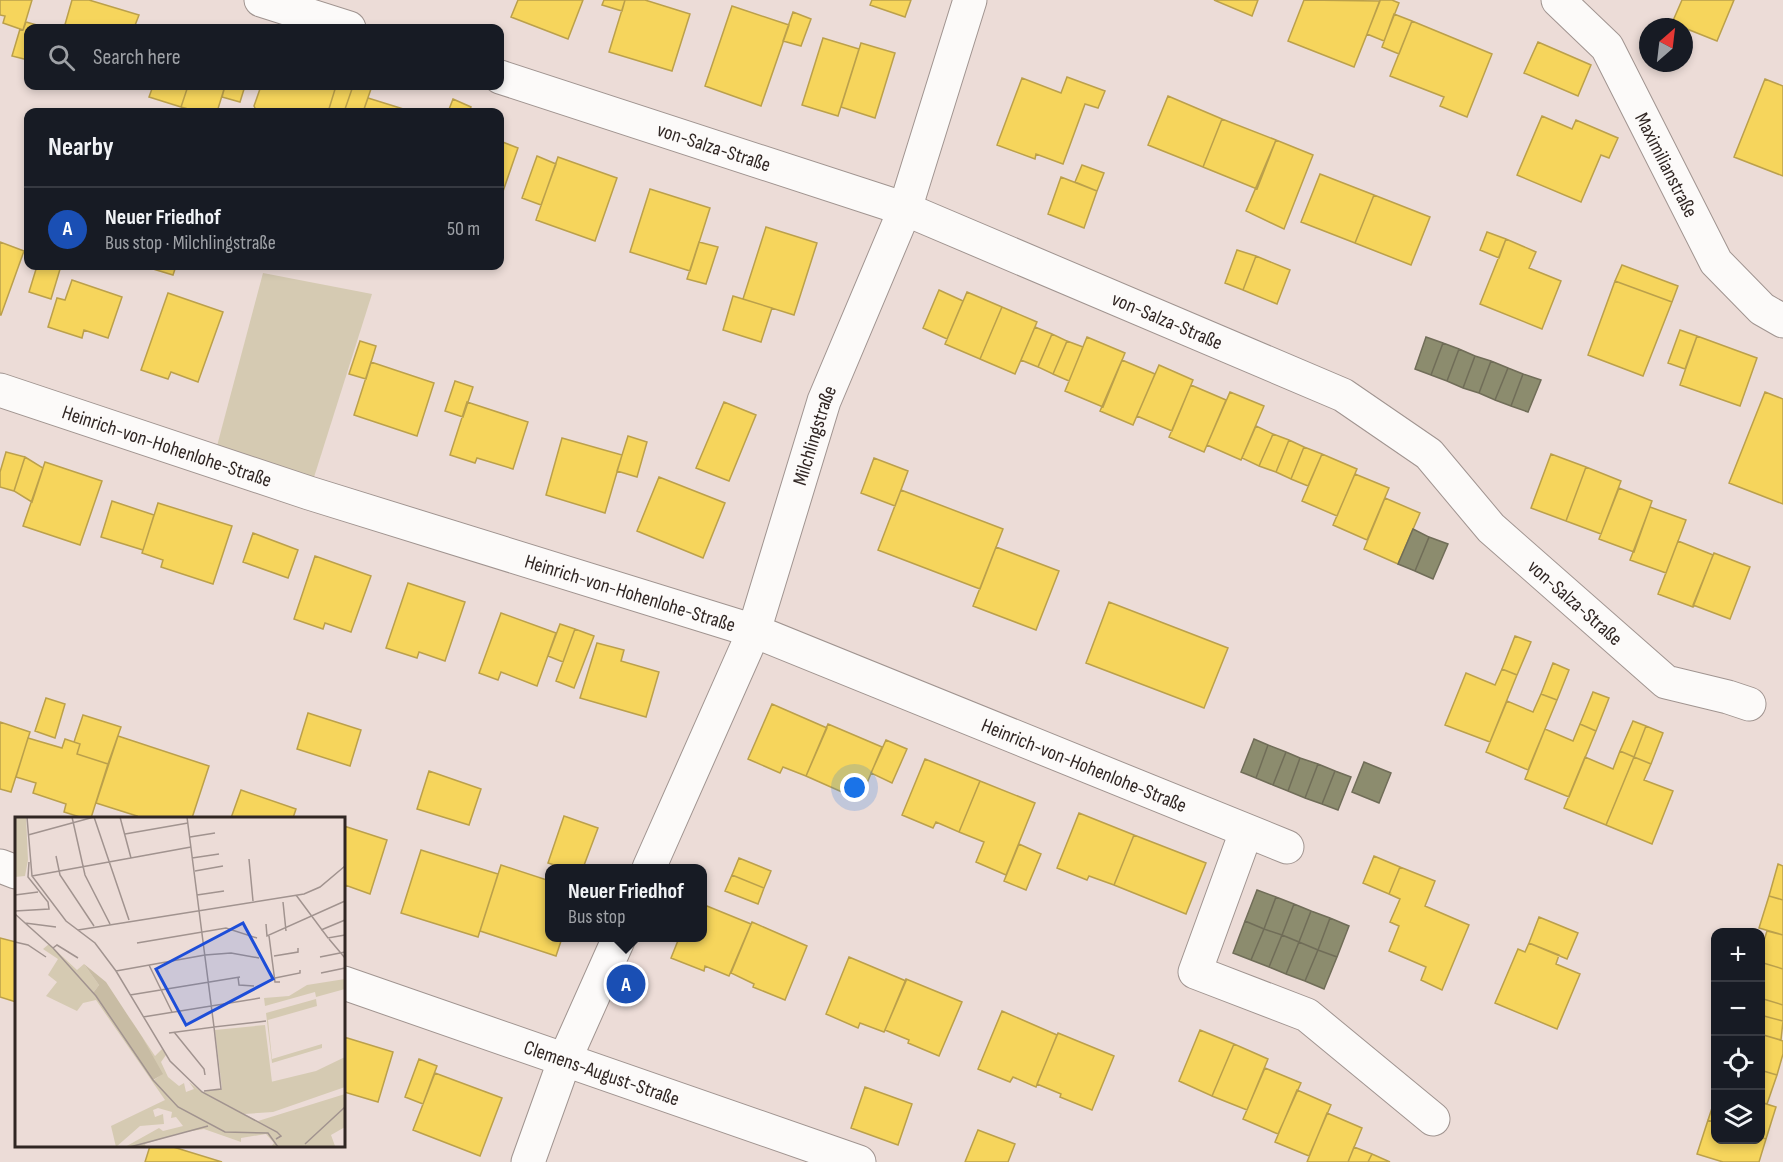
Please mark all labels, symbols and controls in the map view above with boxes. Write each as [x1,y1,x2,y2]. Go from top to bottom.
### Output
north arrow [1639,18,1693,72]
search box [24,24,504,90]
icon: search [45,41,78,74]
text: Search here [93,44,180,71]
street label: Maximilianstraße [1629,109,1702,222]
street label: von-Salza-Straße [654,118,773,177]
text: Nearby [48,132,114,163]
text: Neuer Friedhof [105,204,221,231]
text: A [63,217,72,241]
text: 50 m [447,217,480,241]
text: Bus stop · Milchlingstraße [105,231,276,255]
street label: von-Salza-Straße [1108,287,1226,355]
street label: Milchlingstraße [788,382,842,488]
street label: Heinrich-von-Hohenlohe-Straße [59,401,274,493]
street label: Heinrich-von-Hohenlohe-Straße [522,550,738,638]
street label: von-Salza-Straße [1522,555,1627,651]
street label: Heinrich-von-Hohenlohe-Straße [978,713,1190,818]
your location [840,773,869,802]
inset map [15,817,345,1147]
popup [545,864,707,942]
text: Neuer Friedhof [568,878,684,905]
text: Bus stop [568,905,625,929]
map controls [1711,928,1765,1144]
button: + [1711,928,1765,982]
pin: A [606,962,646,1006]
button: − [1711,982,1765,1036]
street label: Clemens-August-Straße [521,1035,683,1112]
button: locate [1711,1036,1765,1090]
button: layers [1711,1090,1765,1144]

